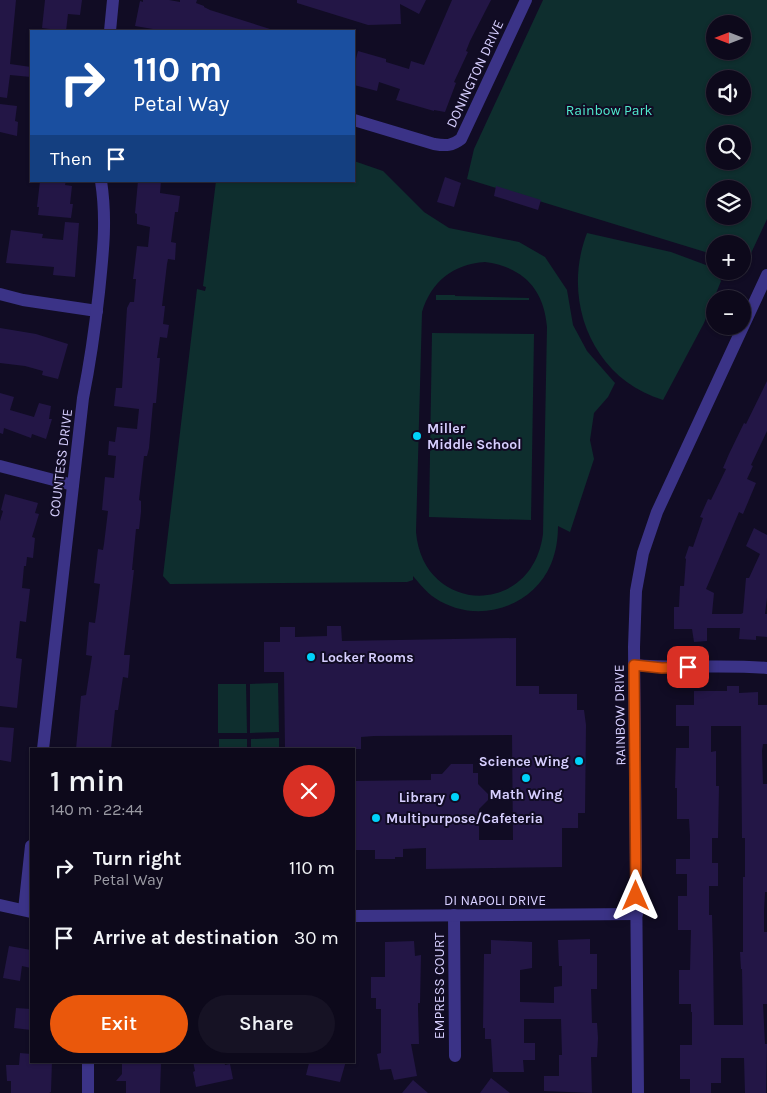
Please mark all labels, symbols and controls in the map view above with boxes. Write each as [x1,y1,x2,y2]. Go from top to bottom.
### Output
north arrow [706,15,751,60]
map controls [706,15,751,335]
street label: DONINGTON DRIVE [443,17,507,131]
text: 110 m [133,49,222,90]
icon: right [50,50,115,115]
button: sound [706,70,751,115]
text: Petal Way [133,91,230,117]
park label: Rainbow Park [566,102,652,119]
button: search [706,125,751,170]
icon: arrive [102,145,130,173]
text: Then [50,148,92,170]
button: layers [706,180,751,225]
button: + [706,235,751,280]
button: − [706,290,751,335]
street label: COUNTESS DRIVE [46,408,76,518]
place label: Miller Middle School [427,420,521,453]
marker: Miller Middle School [411,430,423,442]
pin [667,646,709,688]
place label: Locker Rooms [321,649,414,666]
marker: Locker Rooms [305,651,317,663]
icon: arrive [674,653,702,681]
street label: RAINBOW DRIVE [611,664,629,766]
place label: Science Wing [479,753,569,770]
marker: Science Wing [573,755,585,767]
text: 1 min [50,763,124,799]
button: close [283,765,335,817]
marker: Math Wing [520,772,532,784]
place label: Math Wing [490,786,562,803]
place label: Library [399,789,445,806]
marker: Library [449,791,461,803]
text: 140 m · 22:44 [50,800,143,819]
place label: Multipurpose/Cafeteria [386,810,543,827]
marker: Multipurpose/Cafeteria [370,812,382,824]
text: Turn right [93,848,182,870]
icon: right [50,854,78,882]
text: 110 m [289,857,335,879]
position arrow [609,869,661,921]
text: Petal Way [93,870,163,889]
street label: DI NAPOLI DRIVE [444,892,546,909]
icon: arrive [50,924,78,952]
text: Arrive at destination [93,927,279,949]
text: 30 m [294,927,339,949]
street label: EMPRESS COURT [431,933,448,1039]
button: Exit [50,995,188,1053]
button: Share [198,995,335,1053]

